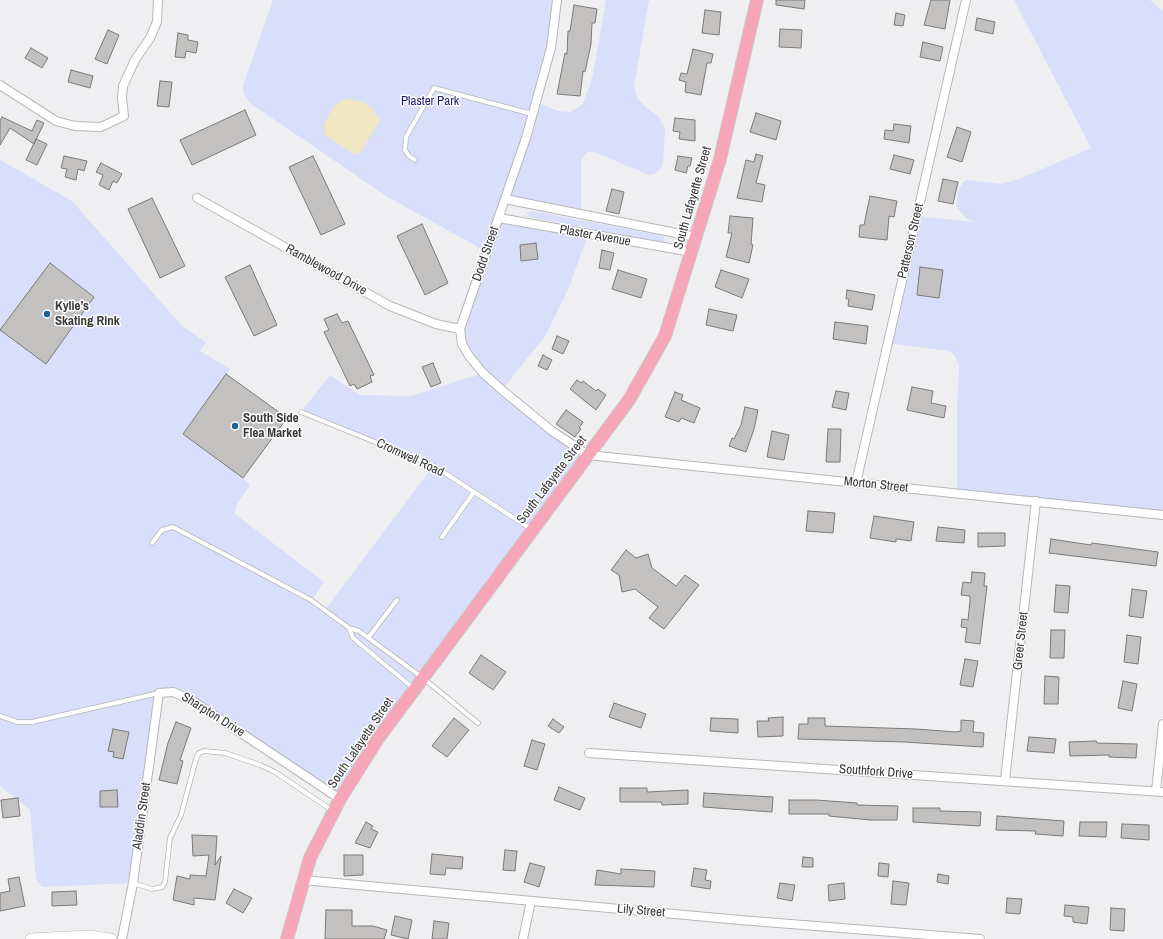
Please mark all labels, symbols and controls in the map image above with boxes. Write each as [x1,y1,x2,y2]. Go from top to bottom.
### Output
park label: Plaster Park [401,94,459,110]
street label: South Lafayette Street [671,145,715,251]
street label: Patterson Street [895,202,927,280]
street label: Plaster Avenue [558,222,632,250]
street label: Dodd Street [469,225,503,283]
street label: Ramblewood Drive [283,241,369,299]
place label: Kylie’s Skating Rink [55,299,120,330]
marker: Kylie’s Skating Rink [42,309,52,319]
place label: South Side Flea Market [243,411,302,442]
marker: South Side Flea Market [230,421,240,431]
street label: South Lafayette Street [514,433,590,527]
street label: Cromwell Road [374,436,446,480]
street label: Morton Street [843,474,909,496]
street label: Greer Street [1010,611,1032,671]
street label: Sharpton Drive [178,689,248,741]
street label: South Lafayette Street [325,695,397,791]
street label: Southfork Drive [839,762,913,782]
street label: Aladdin Street [130,781,154,851]
street label: Lily Street [616,901,666,921]

